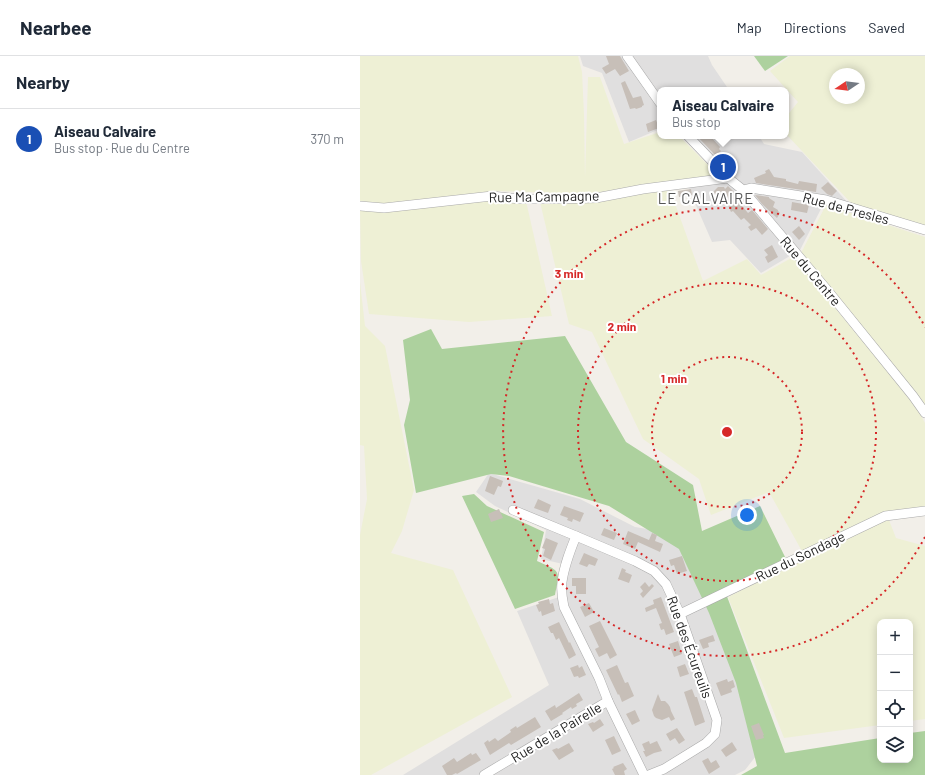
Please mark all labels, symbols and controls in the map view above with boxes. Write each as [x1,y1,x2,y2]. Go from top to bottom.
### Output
text: Nearbee [20,16,92,39]
text: Map [737,19,762,36]
text: Directions [784,19,846,36]
text: Saved [868,19,905,36]
north arrow [829,68,865,104]
text: Nearby [16,72,70,92]
popup [657,87,789,139]
text: Aiseau Calvaire [672,96,774,114]
text: Bus stop [672,114,721,130]
text: Aiseau Calvaire [54,122,156,140]
text: 1 [27,131,31,147]
text: 370 m [310,131,344,147]
text: Bus stop · Rue du Centre [54,140,190,156]
pin: 1 [710,152,736,182]
street label: Rue Ma Campagne [489,187,599,205]
street label: Rue de Presles [801,188,891,228]
district label: LE CALVAIRE [658,189,754,207]
street label: Rue du Centre [777,233,845,309]
text: 3 min [555,266,583,280]
text: 2 min [608,319,636,333]
text: 1 min [661,371,687,385]
centre of rings [720,425,734,439]
your location [737,505,757,525]
street label: Rue du Sondage [753,527,847,585]
street label: Rue des Écureuils [664,594,716,701]
map controls [877,619,913,763]
button: + [877,619,913,655]
button: − [877,655,913,691]
button: locate [877,691,913,727]
street label: Rue de la Pairelle [508,698,604,766]
button: layers [877,727,913,763]

